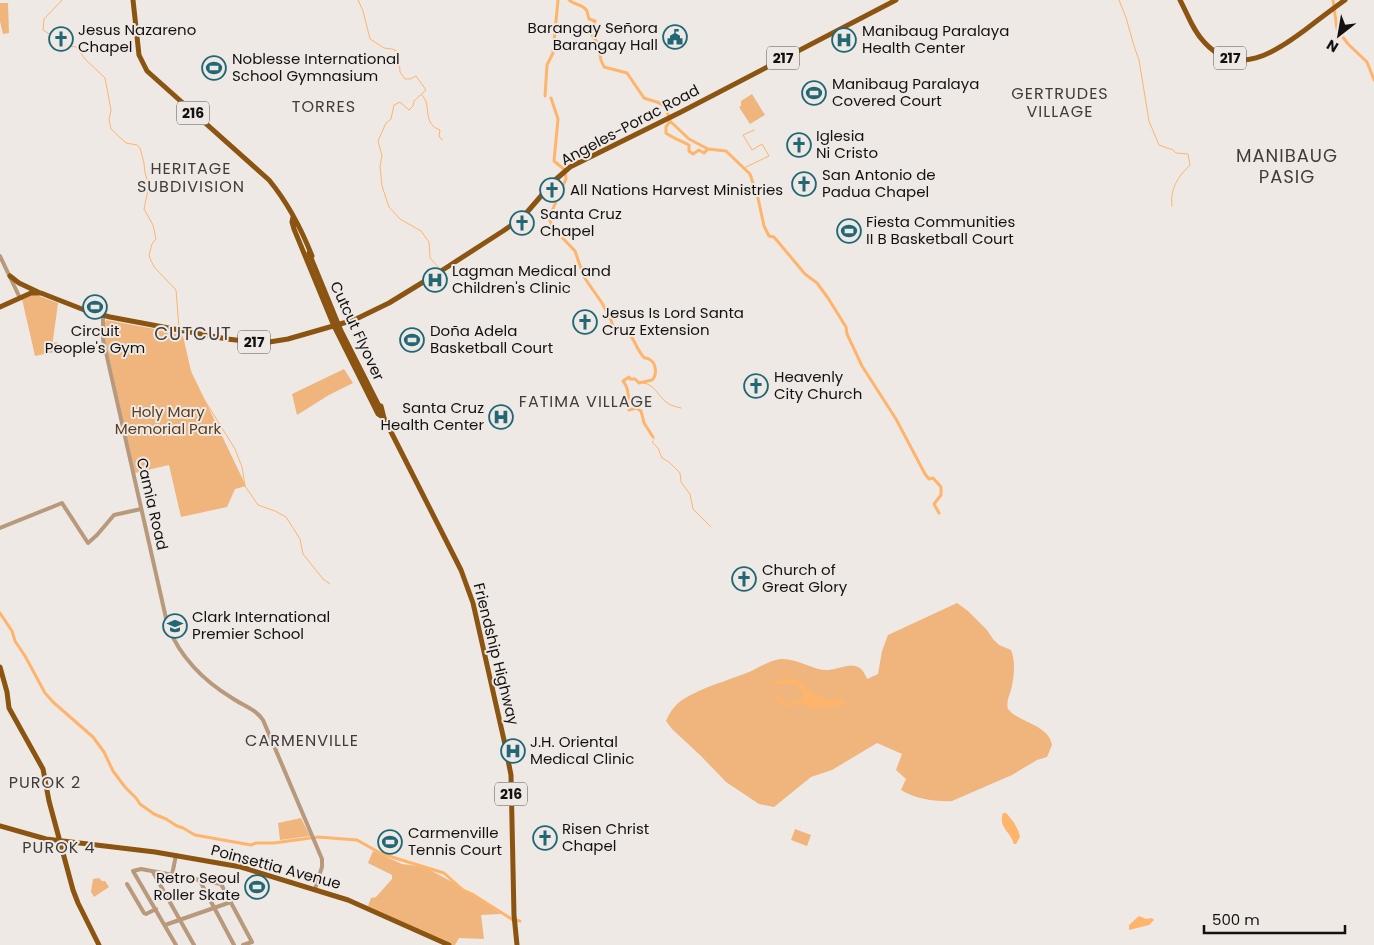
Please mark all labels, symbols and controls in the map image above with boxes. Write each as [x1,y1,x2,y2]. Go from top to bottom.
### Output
north arrow [1314,10,1364,60]
place label: Barangay Señora Barangay Hall [528,17,658,55]
place label: Jesus Nazareno Chapel [78,19,196,57]
place label: Manibaug Paralaya Health Center [862,20,1009,58]
public building icon: Barangay Señora Barangay Hall [662,24,688,50]
church icon: Jesus Nazareno Chapel [48,26,74,52]
hospital icon: Manibaug Paralaya Health Center [831,27,857,53]
text: N [1323,35,1342,57]
road number: 217 [767,46,799,70]
road number: 217 [1214,46,1246,70]
place label: Noblesse International School Gymnasium [232,48,400,86]
sports icon: Noblesse International School Gymnasium [201,55,227,81]
place label: Manibaug Paralaya Covered Court [832,73,979,111]
street label: Angeles-Porac Road [557,79,703,170]
sports icon: Manibaug Paralaya Covered Court [801,80,827,106]
district label: GERTRUDES VILLAGE [1011,82,1109,123]
district label: TORRES [292,95,356,118]
road number: 216 [177,102,209,125]
place label: Iglesia Ni Cristo [816,125,878,163]
church icon: Iglesia Ni Cristo [786,132,812,158]
district label: MANIBAUG PASIG [1236,143,1338,189]
district label: HERITAGE SUBDIVISION [137,157,245,198]
place label: San Antonio de Padua Chapel [822,164,936,202]
church icon: San Antonio de Padua Chapel [791,171,817,197]
church icon: All Nations Harvest Ministries [539,177,565,203]
place label: All Nations Harvest Ministries [570,179,783,200]
place label: Santa Cruz Chapel [540,203,622,241]
church icon: Santa Cruz Chapel [509,210,535,236]
place label: Fiesta Communities II B Basketball Court [866,211,1015,249]
sports icon: Fiesta Communities II B Basketball Court [836,218,862,244]
place label: Lagman Medical and Children's Clinic [452,260,611,298]
hospital icon: Lagman Medical and Children's Clinic [422,267,448,293]
street label: Cutcut Flyover [325,278,390,384]
sports icon: Circuit People's Gym [82,294,108,320]
place label: Jesus Is Lord Santa Cruz Extension [602,302,744,340]
church icon: Jesus Is Lord Santa Cruz Extension [572,309,598,335]
place label: Circuit People's Gym [45,320,145,358]
place label: Doña Adela Basketball Court [430,320,553,358]
district label: CUTCUT [154,321,232,346]
sports icon: Doña Adela Basketball Court [399,327,425,353]
road number: 217 [238,331,270,354]
place label: Heavenly City Church [774,366,862,404]
church icon: Heavenly City Church [743,373,769,399]
district label: FATIMA VILLAGE [519,390,653,413]
place label: Santa Cruz Health Center [381,397,484,435]
park label: Holy Mary Memorial Park [115,401,222,439]
hospital icon: Santa Cruz Health Center [488,404,514,430]
street label: Camia Road [132,456,173,552]
place label: Church of Great Glory [762,559,848,597]
church icon: Church of Great Glory [731,566,757,592]
street label: Friendship Highway [469,581,524,728]
place label: Clark International Premier School [192,606,330,644]
school or university icon: Clark International Premier School [162,613,188,639]
district label: CARMENVILLE [245,729,359,752]
place label: J.H. Oriental Medical Clinic [530,731,634,769]
hospital icon: J.H. Oriental Medical Clinic [500,738,526,764]
district label: PUROK 2 [9,771,81,794]
road number: 216 [495,782,527,806]
place label: Risen Christ Chapel [562,818,649,856]
place label: Carmenville Tennis Court [408,822,502,860]
church icon: Risen Christ Chapel [532,825,558,851]
sports icon: Carmenville Tennis Court [377,829,403,855]
district label: PUROK 4 [22,836,96,859]
street label: Poinsettia Avenue [209,839,343,894]
place label: Retro Seoul Roller Skate [154,867,240,905]
sports icon: Retro Seoul Roller Skate [244,874,270,900]
scale bar [1204,902,1345,934]
text: 500 m [1212,909,1260,930]

